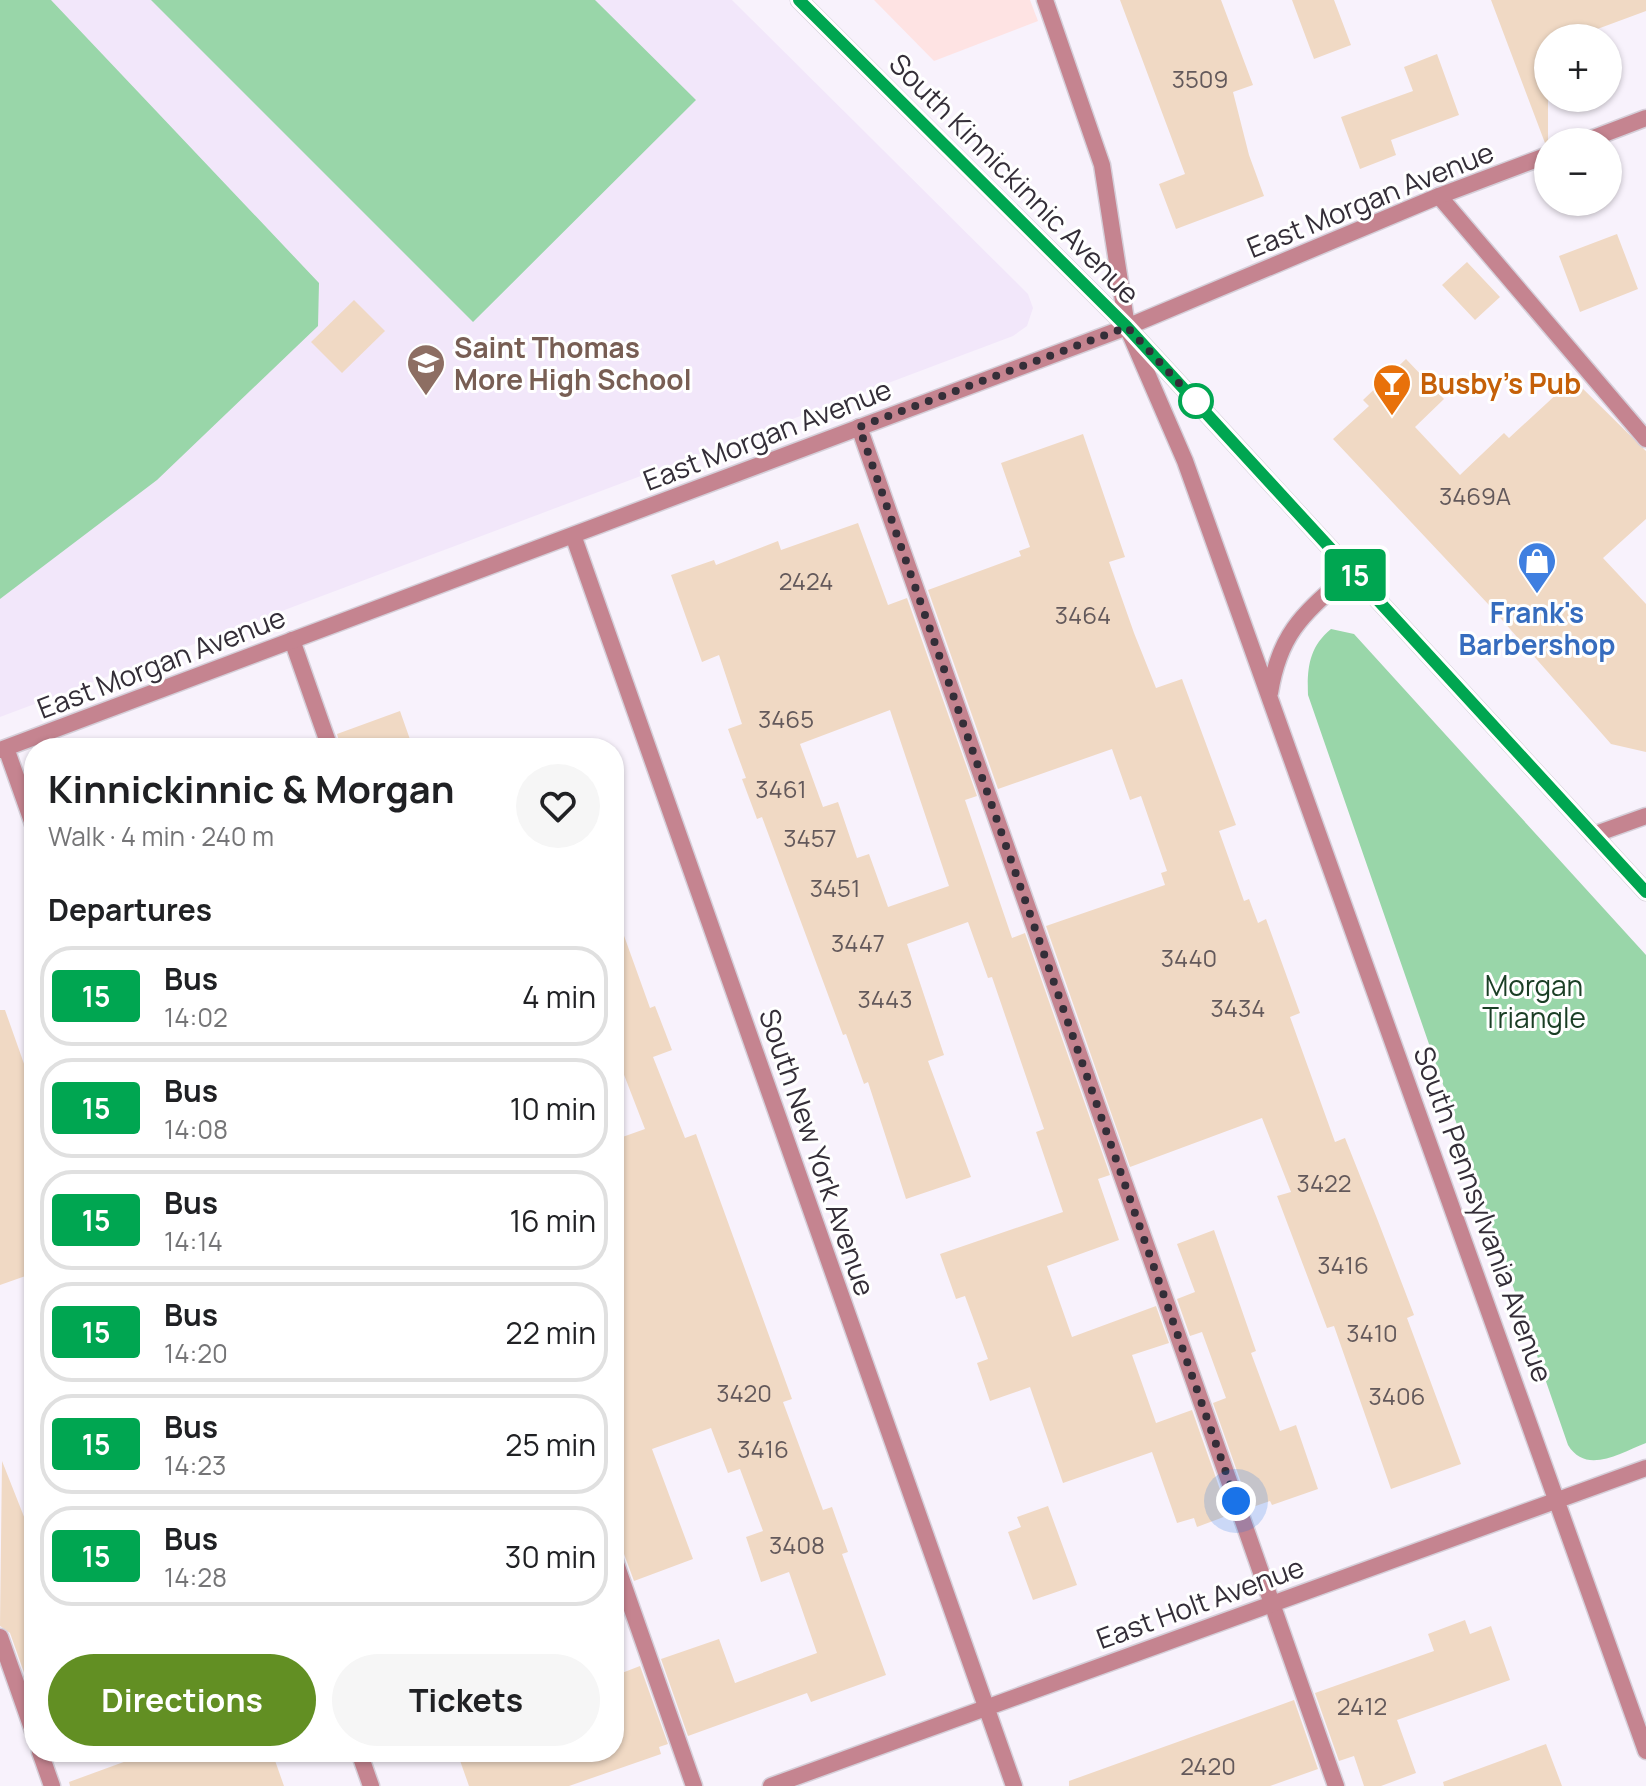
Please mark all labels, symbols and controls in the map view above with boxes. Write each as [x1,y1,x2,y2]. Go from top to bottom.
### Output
map controls [1534,24,1622,216]
button: + [1534,24,1622,112]
street label: South Kinnickinnic Avenue [882,45,1148,311]
house number: 3509 [1172,62,1228,95]
button: − [1534,128,1622,216]
street label: East Morgan Avenue [1241,132,1499,266]
place label: Saint Thomas More High School [454,328,692,398]
school or university icon: Saint Thomas More High School [405,342,447,397]
bar icon: Busby's Pub [1371,362,1413,417]
place label: Busby's Pub [1420,364,1581,402]
street label: East Morgan Avenue [637,369,897,499]
unlabelled marker [1179,384,1213,418]
house number: 3469A [1439,479,1511,512]
shop icon: Frank's Barbershop [1516,540,1558,595]
line badge: 15 [1319,549,1391,601]
text: 15 [1341,556,1369,594]
house number: 2424 [779,564,833,597]
place label: Frank's Barbershop [1459,593,1615,663]
street label: East Morgan Avenue [31,597,291,727]
house number: 3464 [1055,598,1111,631]
house number: 3465 [758,702,814,735]
text: Kinnickinnic & Morgan [48,762,455,814]
button: heart [516,764,600,848]
house number: 3461 [755,772,807,805]
text: Walk · 4 min · 240 m [48,818,274,854]
house number: 3457 [783,821,837,854]
house number: 3451 [810,871,860,904]
text: Departures [48,889,212,930]
house number: 3447 [831,926,885,959]
house number: 3440 [1161,941,1217,974]
text: Bus [164,958,218,999]
park label: Morgan Triangle [1482,966,1586,1036]
text: 4 min [522,976,596,1017]
text: 15 [82,977,110,1015]
house number: 3443 [857,982,913,1015]
house number: 3434 [1211,991,1265,1024]
text: 14:02 [164,999,228,1035]
street label: South New York Avenue [751,1003,885,1301]
street label: South Pennsylvania Avenue [1406,1041,1562,1387]
text: Bus [164,1070,218,1111]
text: 10 min [510,1088,596,1129]
text: 15 [82,1089,110,1127]
text: 14:08 [164,1111,228,1147]
house number: 3422 [1297,1166,1351,1199]
text: Bus [164,1182,218,1223]
text: 16 min [509,1200,596,1241]
text: 15 [82,1201,110,1239]
text: 14:14 [164,1223,223,1259]
house number: 3416 [1317,1248,1369,1281]
text: Bus [164,1294,218,1335]
text: 22 min [506,1312,596,1353]
text: 15 [82,1313,110,1351]
house number: 3410 [1346,1316,1398,1349]
text: 14:20 [164,1335,228,1371]
house number: 3420 [716,1376,772,1409]
house number: 3406 [1369,1379,1425,1412]
text: Bus [164,1406,218,1447]
text: 25 min [505,1424,596,1465]
text: 15 [82,1425,110,1463]
house number: 3416 [737,1432,789,1465]
text: 14:23 [164,1447,226,1483]
your location [1216,1481,1256,1521]
text: Bus [164,1518,218,1559]
house number: 3408 [769,1528,825,1561]
text: 30 min [505,1536,596,1577]
text: 15 [82,1537,110,1575]
street label: East Holt Avenue [1091,1547,1309,1657]
text: 14:28 [164,1559,227,1595]
button: Directions [48,1654,316,1746]
button: Tickets [332,1654,600,1746]
house number: 2412 [1337,1689,1387,1722]
house number: 2420 [1180,1749,1236,1782]

